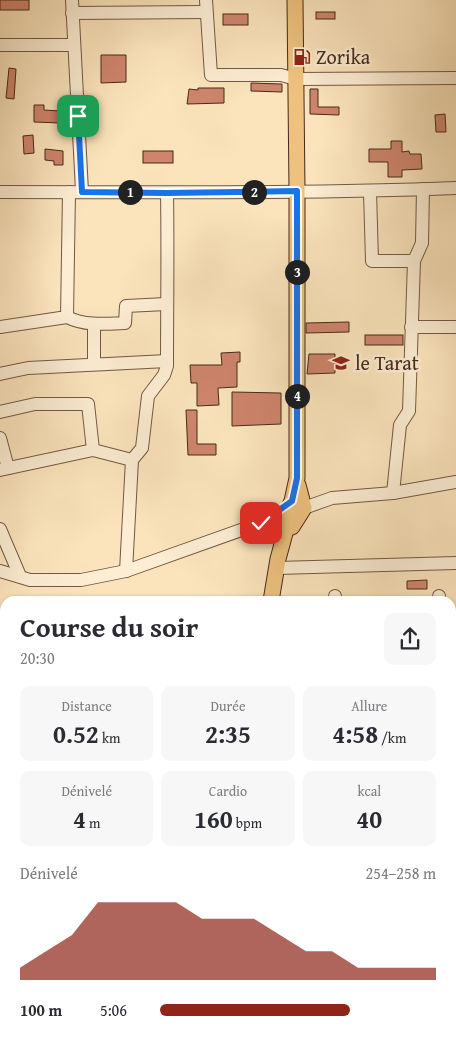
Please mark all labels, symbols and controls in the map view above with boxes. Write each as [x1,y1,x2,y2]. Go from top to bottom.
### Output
place label: Zorika [316,42,371,71]
fuel station icon: Zorika [292,47,312,67]
pin [57,95,99,137]
icon: arrive [64,102,92,130]
pin: 1 [118,180,142,204]
pin: 2 [242,180,266,204]
text: 1 [127,182,134,202]
text: 2 [251,182,258,202]
pin: 3 [284,260,310,284]
text: 3 [294,262,301,282]
place label: le Tarat [355,348,419,377]
school or university icon: le Tarat [331,353,351,373]
pin: 4 [284,384,310,408]
text: 4 [294,386,301,406]
pin [240,502,282,544]
icon: check [247,509,275,537]
text: Course du soir [20,606,198,647]
button: share [384,613,436,665]
text: 20:30 [20,646,55,670]
text: Distance [62,696,112,716]
text: Durée [210,696,245,716]
text: Allure [351,696,387,716]
text: 0.52 [53,716,99,752]
text: 2:35 [205,716,251,752]
text: 4:58 [332,716,378,752]
text: km [99,728,120,748]
text: /km [378,728,406,748]
text: Dénivelé [61,781,112,801]
text: Cardio [209,781,247,801]
text: kcal [357,781,381,801]
text: 4 [73,801,86,837]
text: 160 [194,801,233,837]
text: 40 [356,801,382,837]
text: m [86,813,100,833]
text: bpm [233,813,262,833]
text: Dénivelé [20,861,78,885]
text: 254–258 m [366,861,436,885]
text: 100 m [20,998,62,1022]
text: 5:06 [100,998,127,1022]

